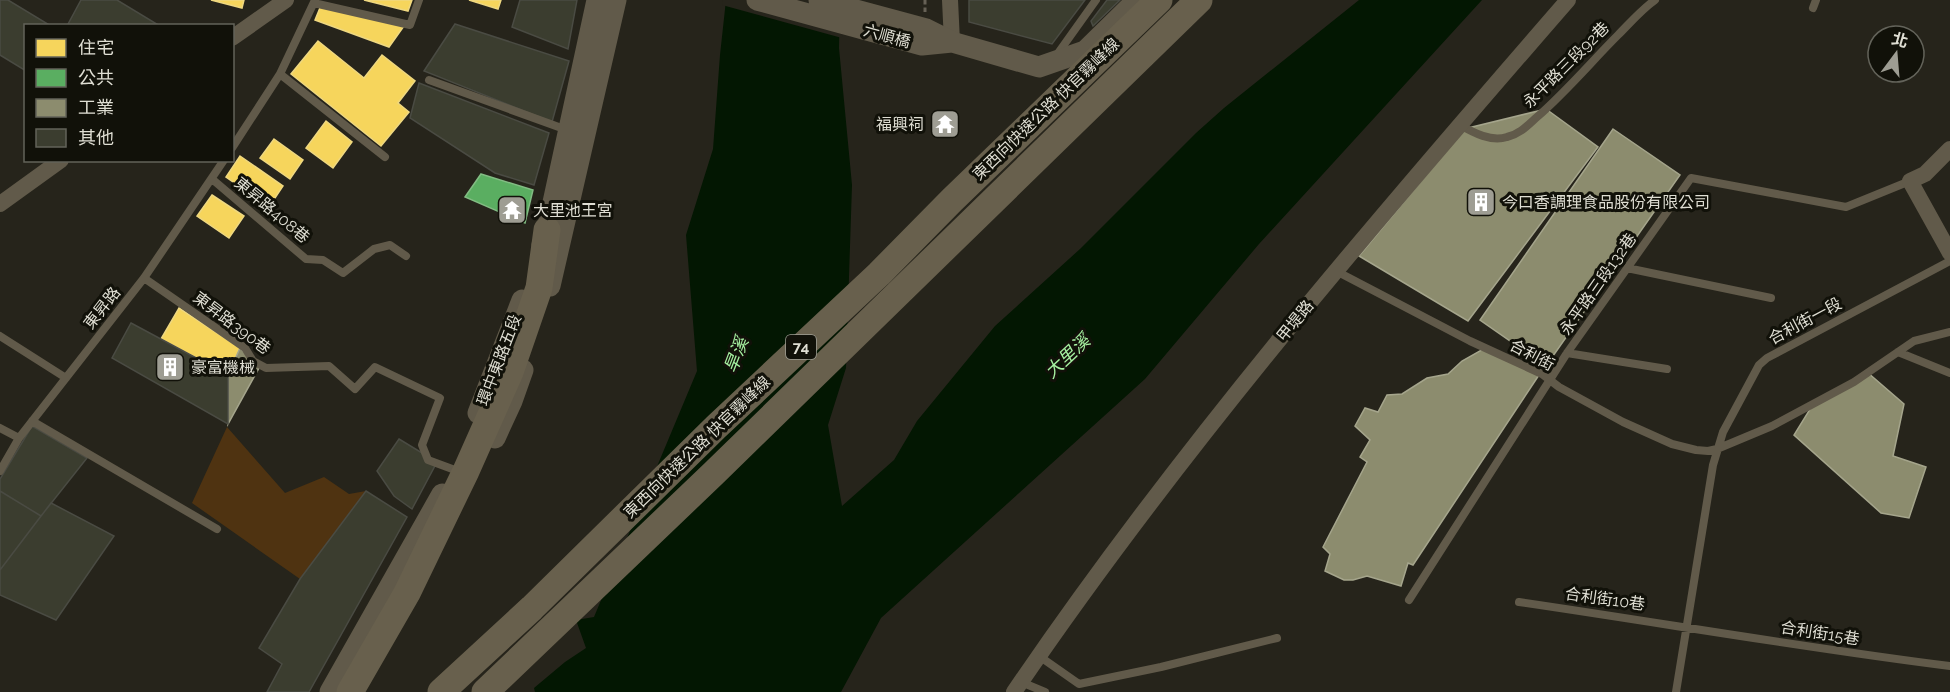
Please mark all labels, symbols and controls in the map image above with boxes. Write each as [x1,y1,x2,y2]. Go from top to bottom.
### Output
street label: 永平路三段92巷 [1519,18,1613,112]
street label: 六順橋 [861,21,913,51]
legend [24,24,234,162]
north arrow [1866,24,1926,84]
text: 北 [1890,29,1910,51]
street label: 東西向快速公路 快官霧峰線 [969,34,1123,184]
text: 住宅 [78,37,114,58]
text: 公共 [78,67,114,88]
text: 工業 [78,97,114,118]
temple icon: 福興祠 [929,108,961,140]
place label: 福興祠 [876,115,924,134]
text: 其他 [78,127,114,148]
street label: 東昇路408巷 [231,173,313,247]
building icon: 今口香調理食品股份有限公司 [1465,186,1497,218]
place label: 今口香調理食品股份有限公司 [1502,193,1710,212]
temple icon: 大里池王宮 [496,194,528,226]
place label: 大里池王宮 [533,201,613,220]
street label: 永平路三段132巷 [1556,230,1640,338]
street label: 東昇路 [80,283,124,333]
street label: 東昇路390巷 [190,288,274,358]
street label: 合利街一段 [1765,294,1845,348]
street label: 甲堤路 [1273,296,1317,346]
street label: 環中東路五段 [473,312,525,408]
water label: 大里溪 [1040,328,1096,382]
water label: 旱溪 [720,332,753,376]
road number: 74 [786,335,816,359]
street label: 合利街 [1506,335,1558,375]
building icon: 豪富機械 [154,351,186,383]
place label: 豪富機械 [191,358,255,377]
street label: 東西向快速公路 快官霧峰線 [620,372,774,522]
street label: 合利街10巷 [1564,584,1646,614]
street label: 合利街15巷 [1779,617,1861,649]

